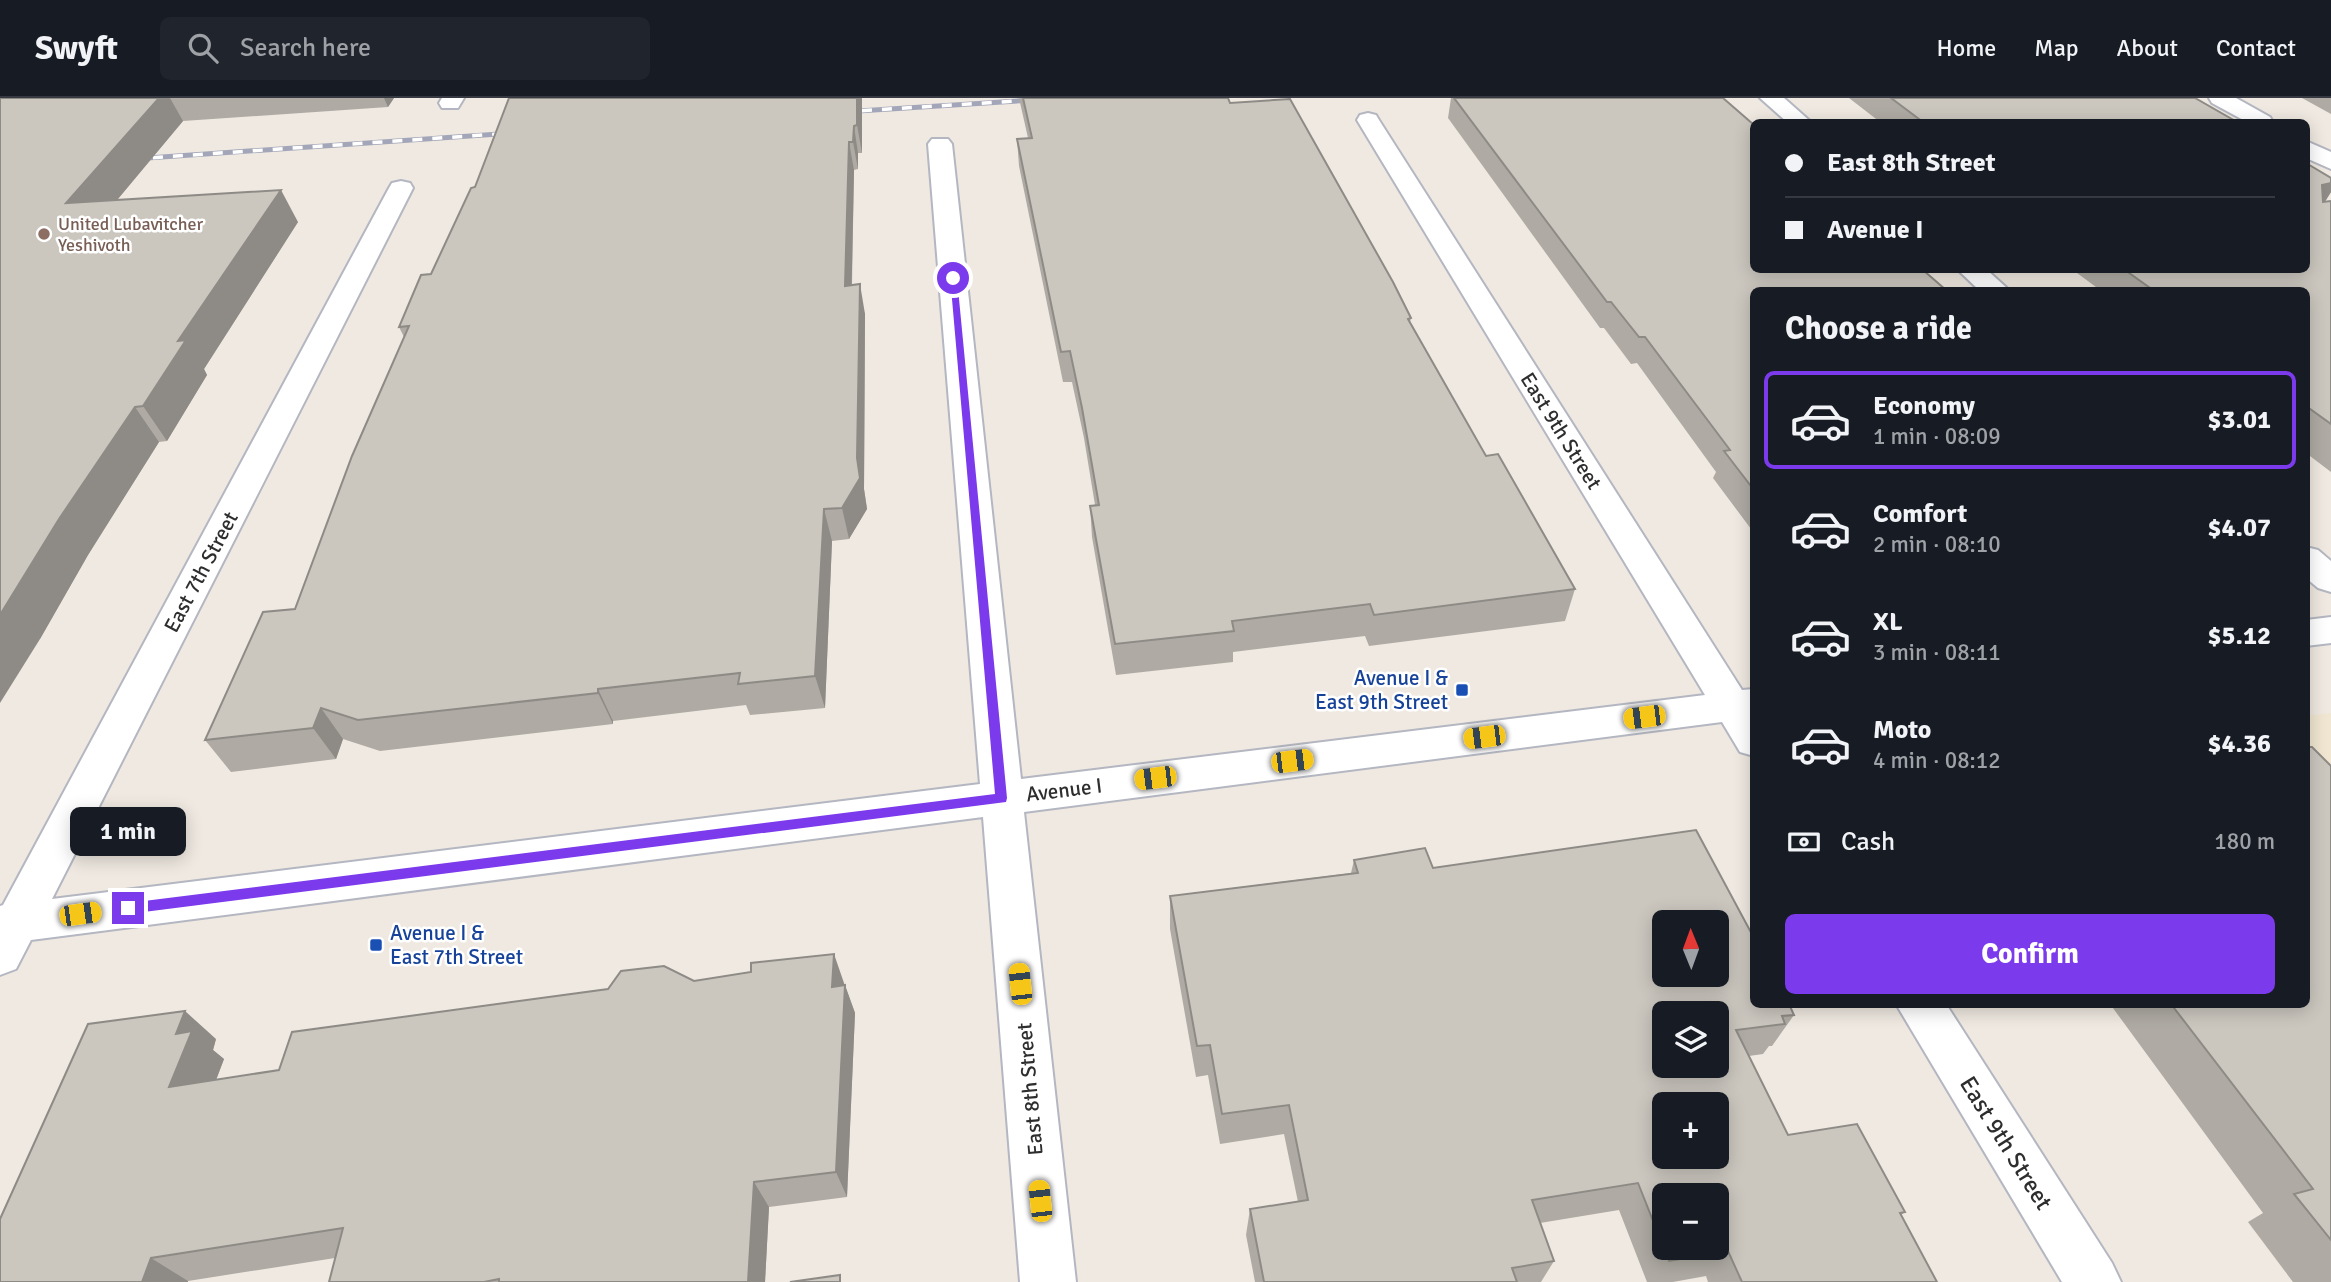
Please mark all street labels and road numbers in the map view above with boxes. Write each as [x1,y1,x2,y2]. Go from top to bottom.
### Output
street label: East 9th Street [1515,368,1607,494]
street label: East 7th Street [158,507,244,637]
street label: Avenue I [1024,772,1104,808]
street label: East 8th Street [1011,1022,1049,1156]
street label: East 9th Street [1953,1071,2059,1215]

